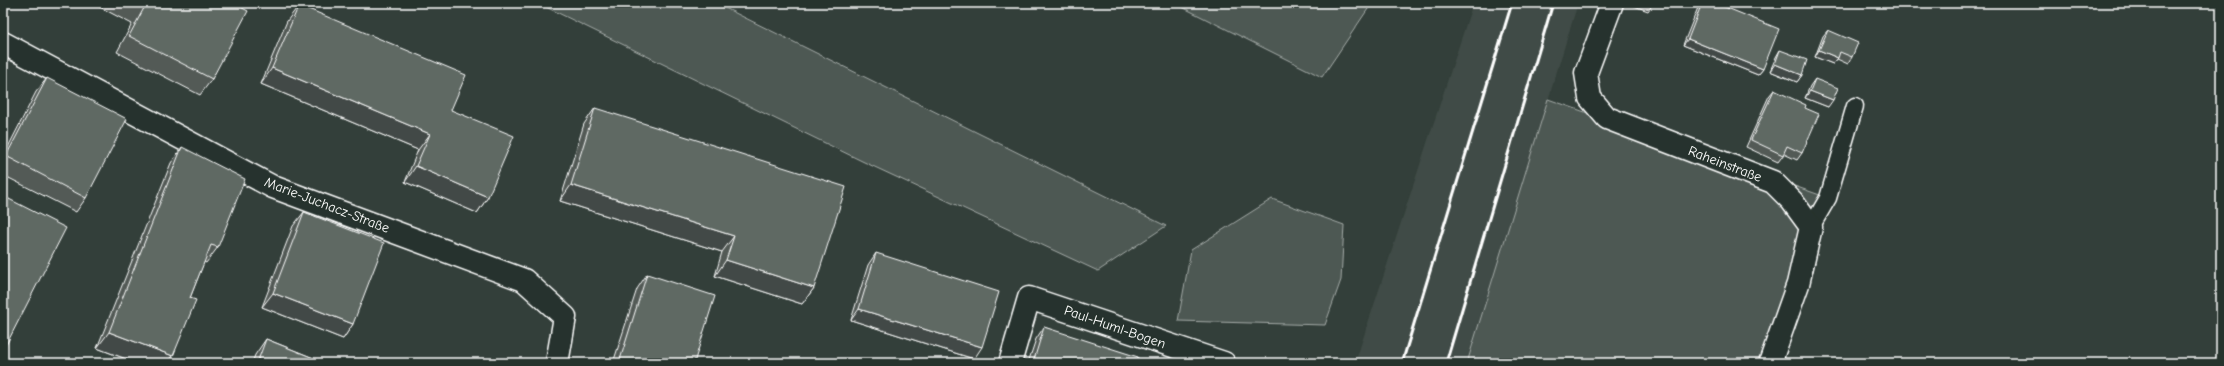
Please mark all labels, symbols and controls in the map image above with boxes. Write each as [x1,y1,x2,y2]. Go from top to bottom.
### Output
street label: Raheinstraße [1686,142,1764,186]
street label: Marie-Juchacz-Straße [262,173,392,237]
street label: Paul-Huml-Bogen [1062,302,1168,352]

